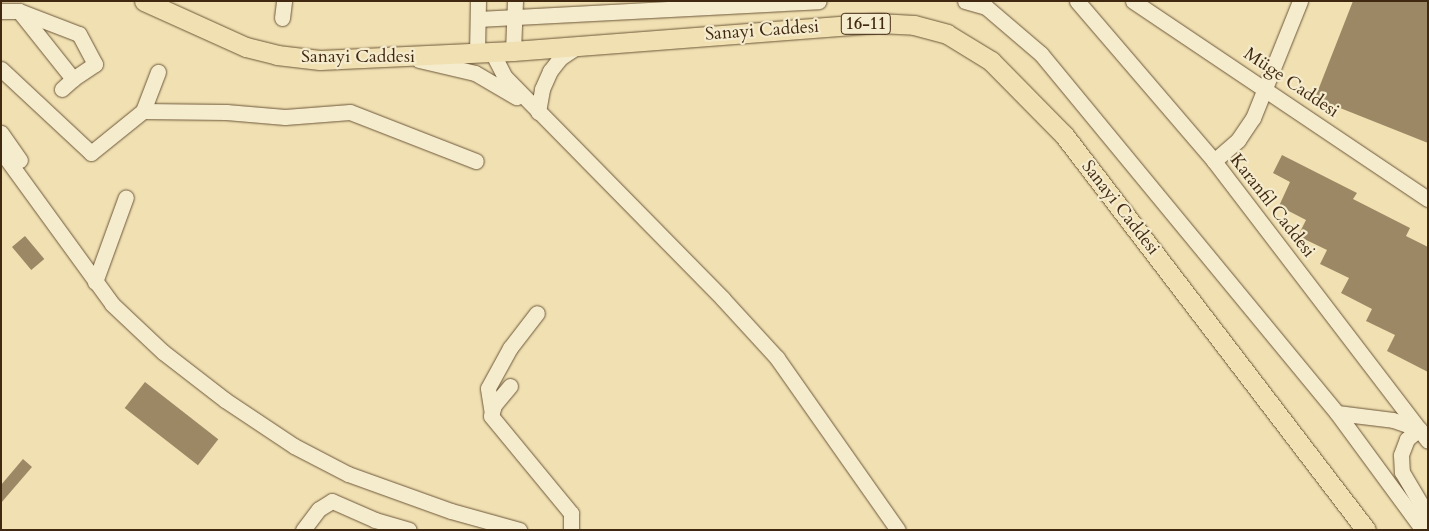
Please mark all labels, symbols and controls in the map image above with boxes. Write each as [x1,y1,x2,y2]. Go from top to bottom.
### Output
road number: 16-11 [840,10,892,38]
street label: Sanayi Caddesi [704,16,820,46]
street label: Müge Caddesi [1239,43,1343,123]
street label: Sanayi Caddesi [301,46,415,68]
street label: Karanfil Caddesi [1225,150,1319,262]
street label: Sanayi Caddesi [1076,156,1164,260]

